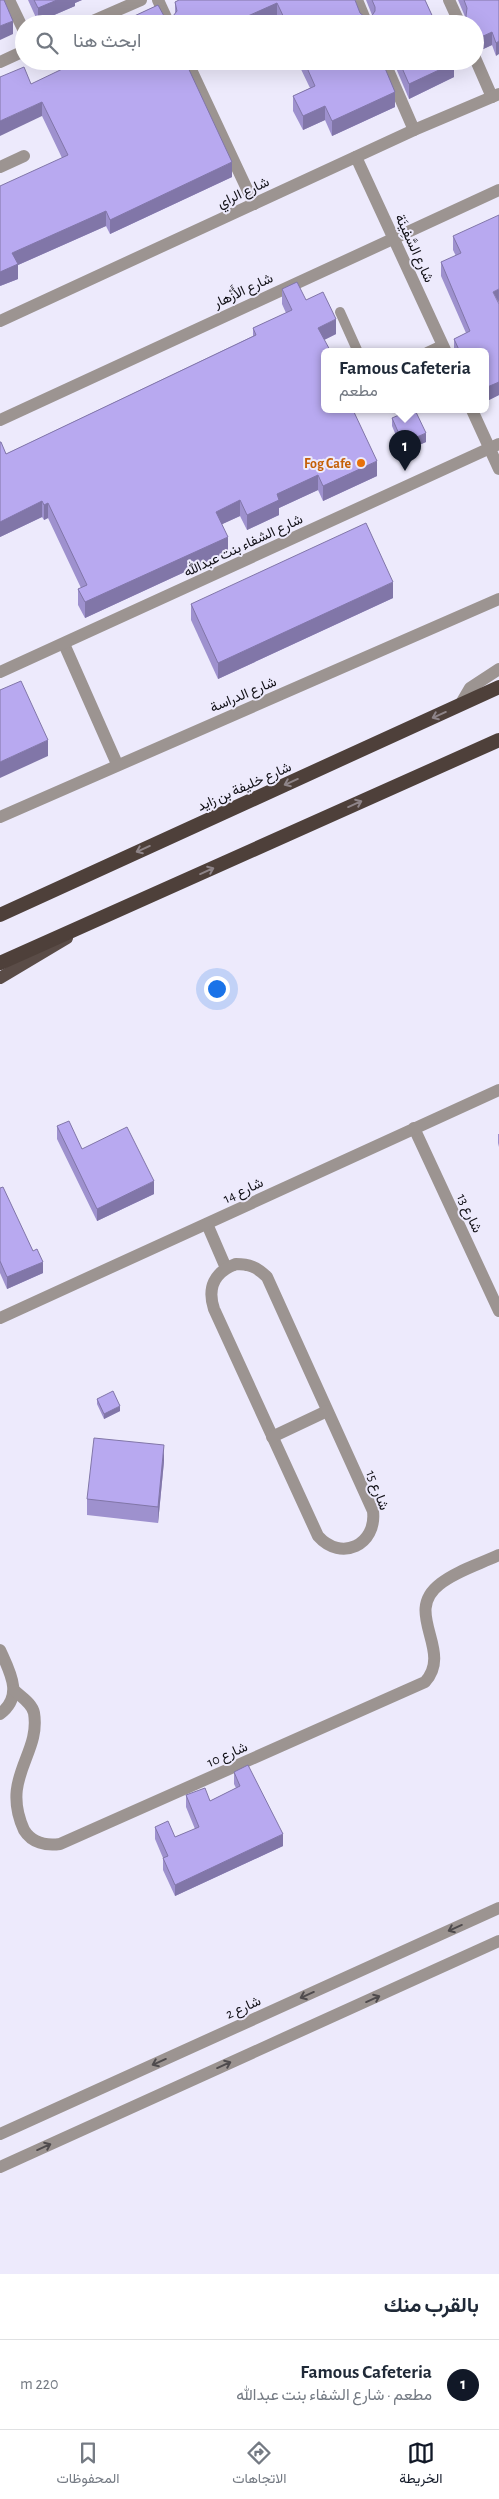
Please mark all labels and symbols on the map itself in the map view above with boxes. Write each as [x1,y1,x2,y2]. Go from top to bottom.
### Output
street label: شارع الراي [215,175,273,215]
street label: شارع السَّفِينَة [389,212,437,286]
street label: شارع الأَزْهار [209,268,276,314]
pin: 1 [389,430,421,471]
place label: Fog Cafe [304,457,351,471]
marker: Fog Cafe [355,457,367,469]
street label: شارع الشفاء بنت عبدالله [181,510,306,582]
street label: شارع الدراسة [208,675,280,718]
one-way arrow [432,710,447,720]
street label: شارع خليفة بن زايد [195,760,295,817]
one-way arrow [284,778,299,787]
one-way arrow [347,799,362,809]
one-way arrow [136,845,151,855]
one-way arrow [199,865,214,875]
your location [204,976,230,1002]
street label: شارع 14 [221,1176,267,1209]
street label: شارع 13 [451,1192,484,1236]
street label: شارع 15 [360,1469,391,1513]
street label: شارع 10 [205,1740,251,1773]
one-way arrow [448,1923,463,1933]
one-way arrow [300,1990,315,2000]
one-way arrow [365,1993,380,2003]
street label: شارع 2 [224,1994,264,2025]
one-way arrow [152,2057,167,2067]
one-way arrow [216,2060,231,2070]
one-way arrow [36,2141,51,2151]

